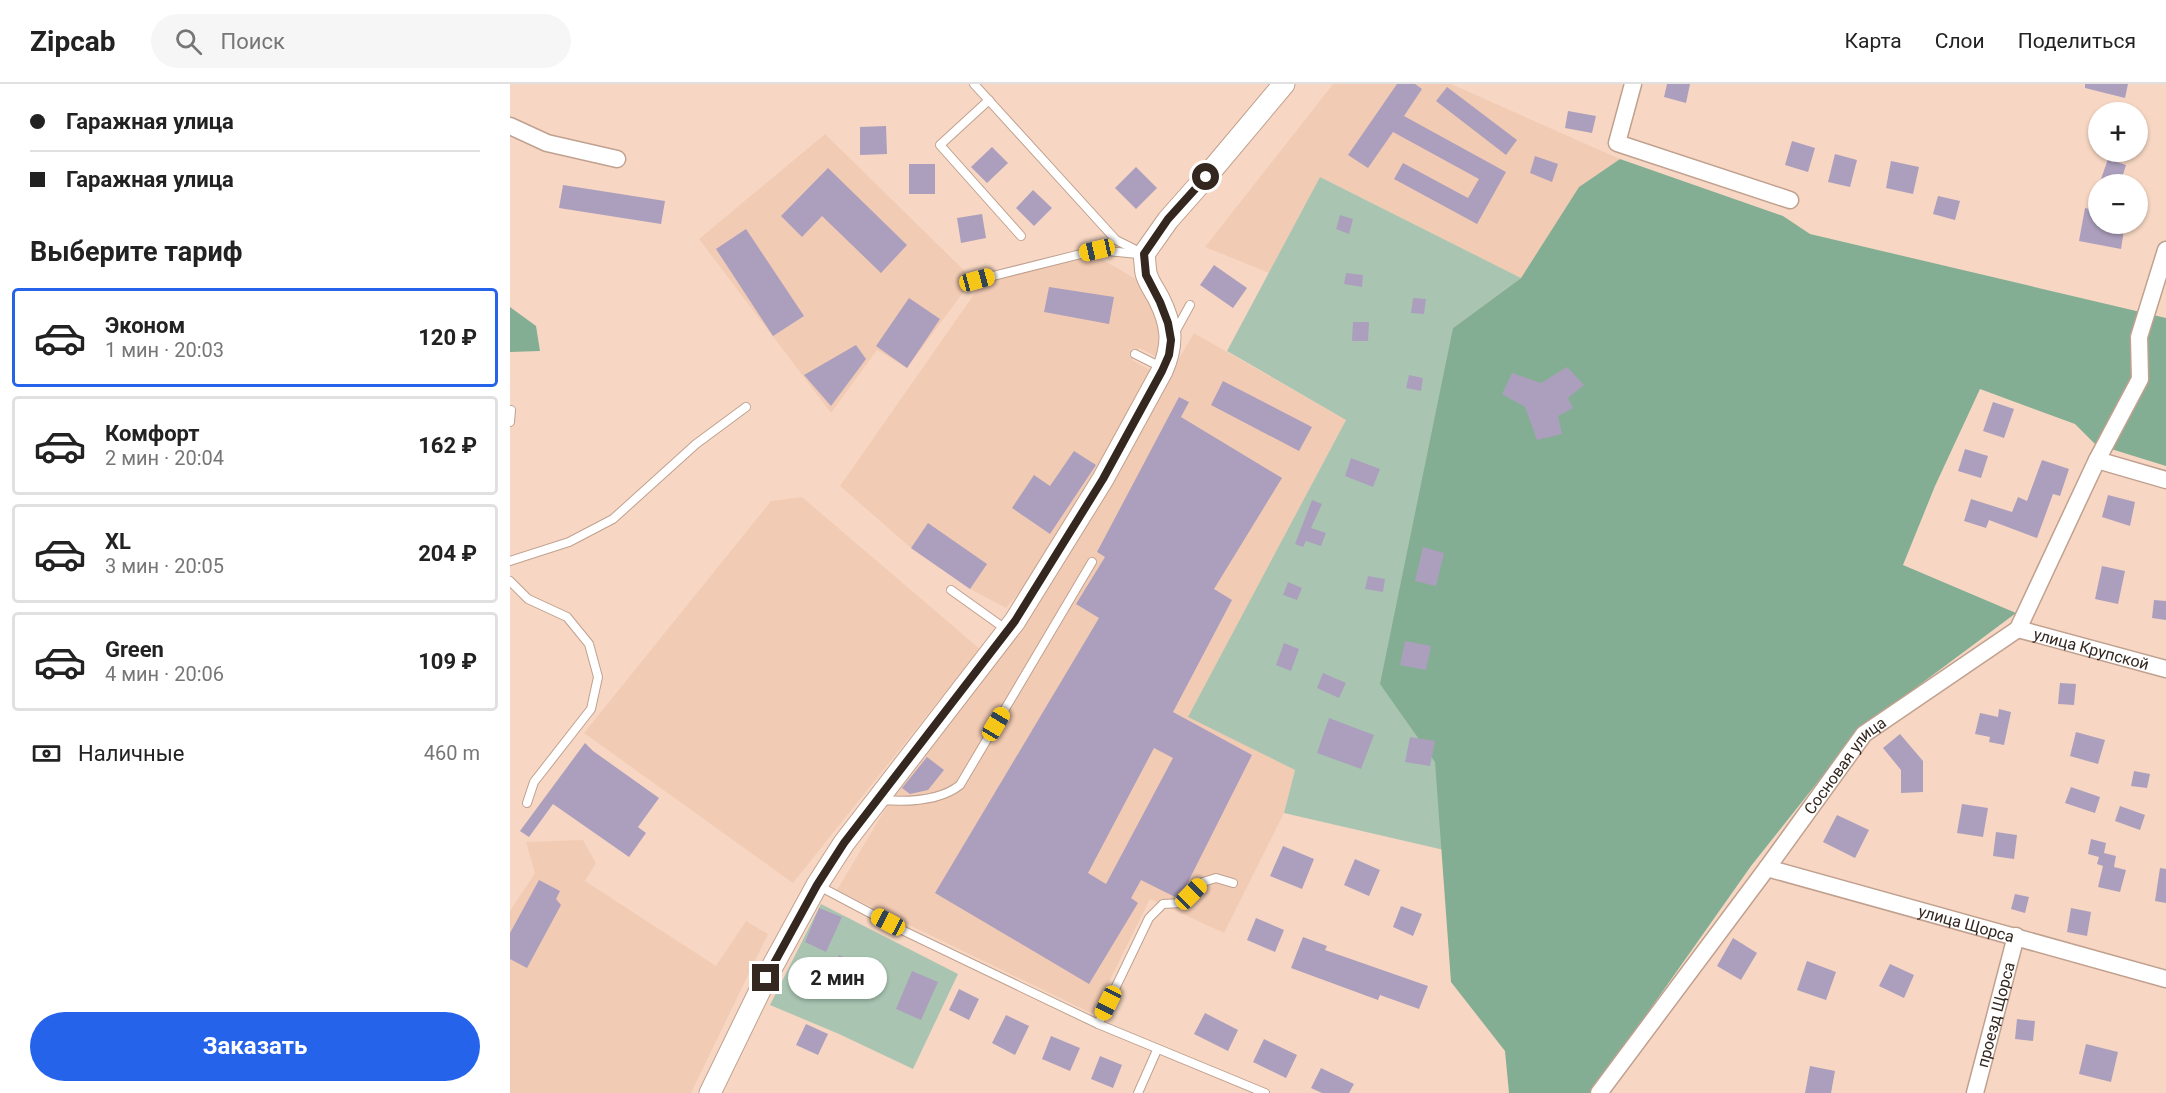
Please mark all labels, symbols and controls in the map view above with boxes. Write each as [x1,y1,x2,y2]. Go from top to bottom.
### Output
search box [151,14,571,68]
text: Zipcab [30,25,115,58]
icon: search [172,25,205,58]
text: Поиск [220,29,285,54]
text: Карта [1845,29,1902,53]
text: Слои [1935,29,1985,53]
text: Поделиться [2018,29,2136,53]
map controls [2088,102,2148,234]
button: + [2088,102,2148,162]
text: Гаражная улица [66,109,234,134]
route start [1192,163,1219,190]
text: Гаражная улица [66,167,234,192]
button: − [2088,174,2148,234]
text: Выберите тариф [30,236,242,268]
car [1077,237,1117,263]
car [957,267,997,293]
icon: car [33,311,87,365]
text: Эконом [105,313,185,338]
text: 120 ₽ [418,325,477,350]
text: 1 мин · 20:03 [105,338,224,362]
icon: car [33,419,87,473]
text: Комфорт [105,421,200,446]
text: 162 ₽ [418,433,477,458]
text: 2 мин · 20:04 [105,446,224,470]
icon: car [33,527,87,581]
text: XL [105,529,131,554]
text: 204 ₽ [418,541,477,566]
text: 3 мин · 20:05 [105,554,224,578]
street label: улица Крупской [2031,624,2151,674]
icon: car [33,635,87,689]
text: Green [105,637,164,662]
text: 109 ₽ [418,649,477,674]
text: 4 мин · 20:06 [105,662,224,686]
car [979,704,1013,744]
street label: Сосновая улица [1800,713,1889,818]
icon: cash [30,737,63,770]
text: Наличные [78,741,184,766]
text: 460 m [424,741,480,765]
car [1172,875,1210,913]
street label: улица Щорса [1916,901,2016,946]
car [868,906,908,938]
callout: 2 мин [787,957,886,999]
street label: проезд Щорса [1973,960,2018,1069]
route end [752,964,779,991]
text: 2 мин [810,966,865,990]
car [1092,983,1124,1023]
button: Заказать [30,1012,480,1081]

